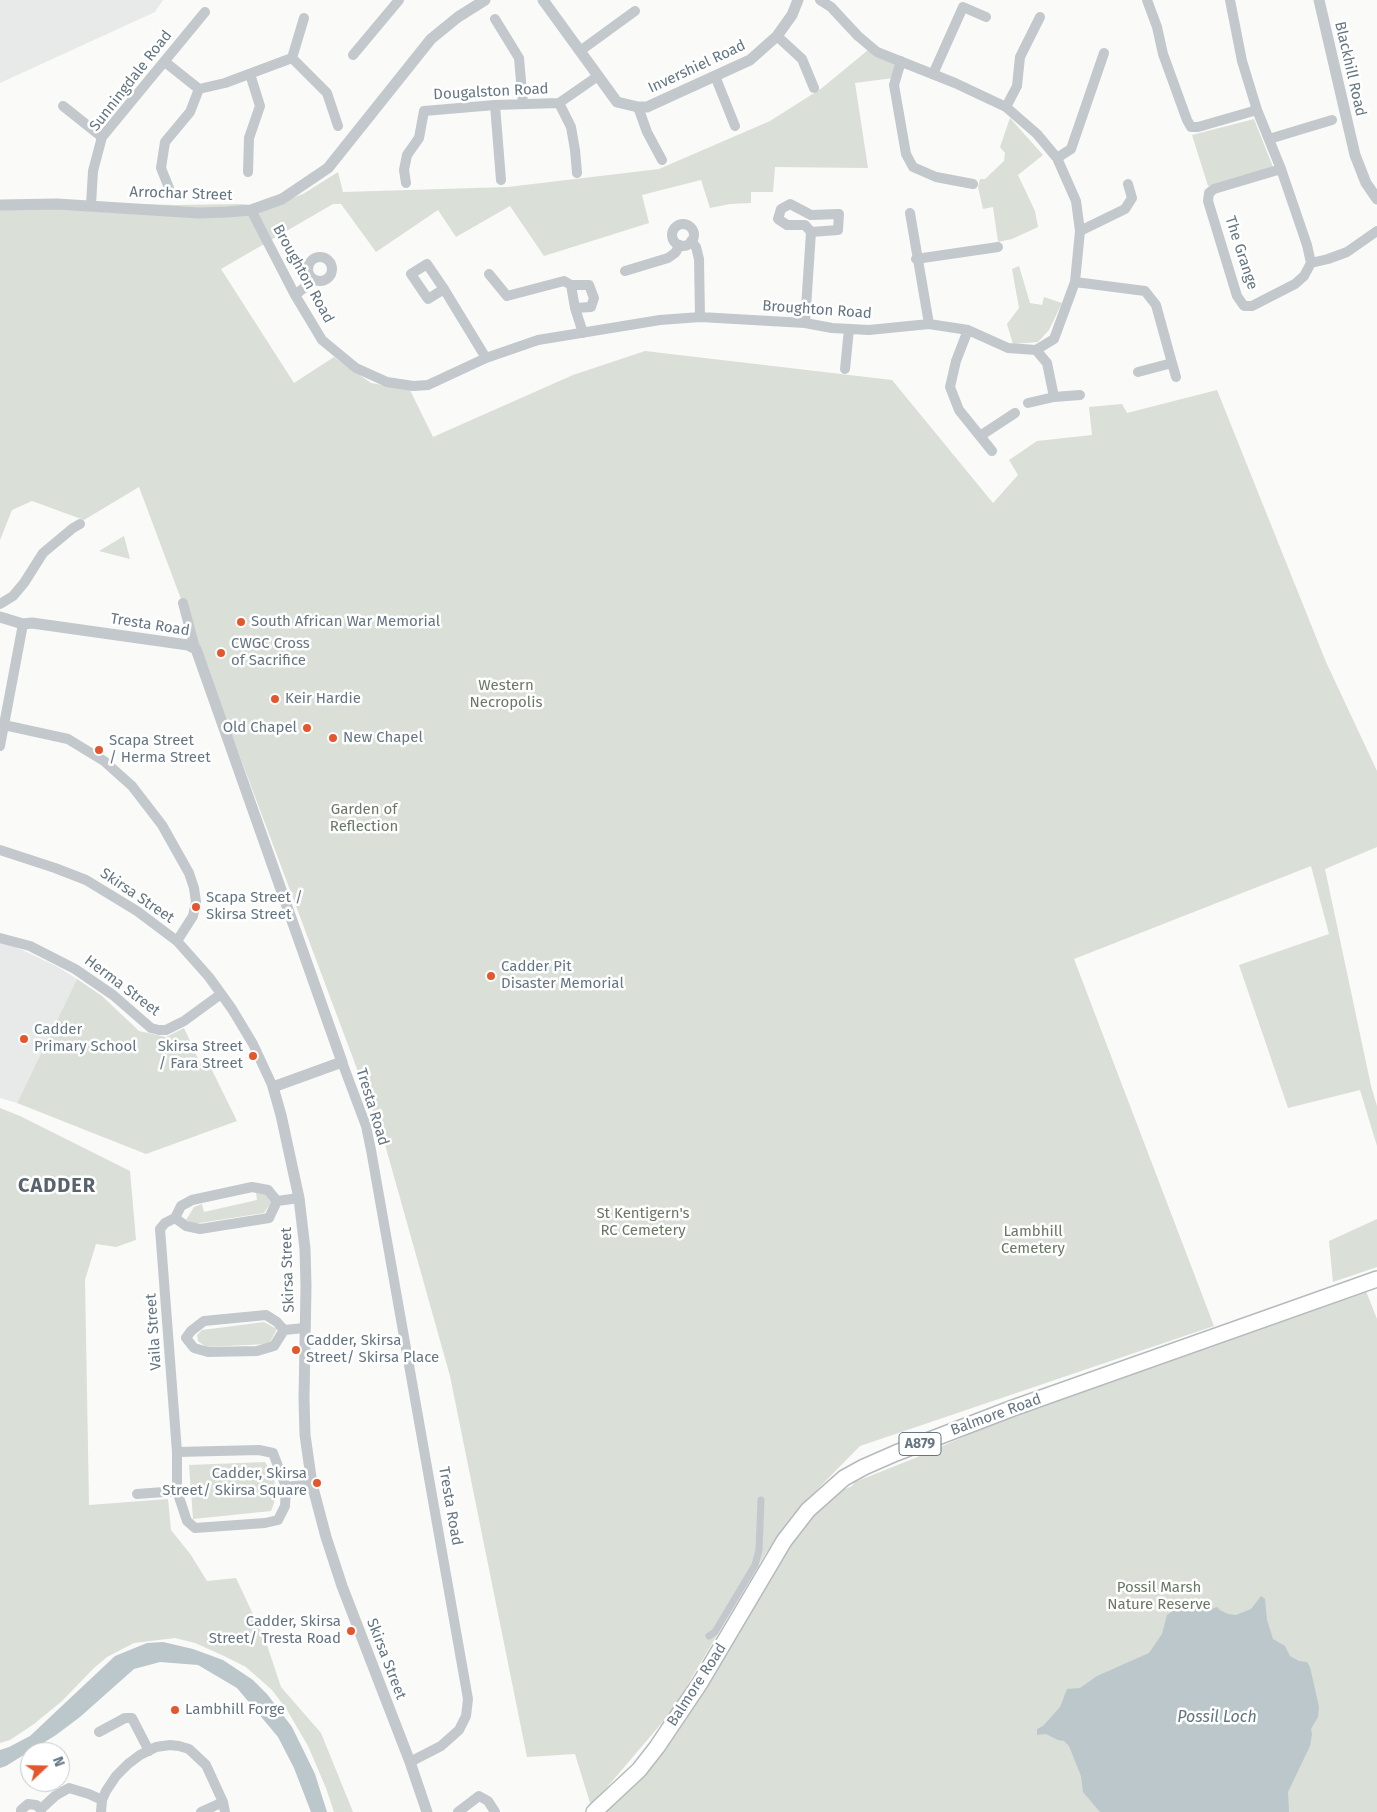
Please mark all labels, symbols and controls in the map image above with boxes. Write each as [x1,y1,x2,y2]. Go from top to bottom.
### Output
street label: Blackhill Road [1330,20,1370,118]
street label: Sunningdale Road [86,27,176,135]
street label: Invershiel Road [645,37,749,97]
street label: Dougalston Road [433,80,549,104]
street label: Arrochar Street [129,183,233,205]
street label: The Grange [1221,214,1261,292]
street label: Broughton Road [269,222,337,326]
street label: Broughton Road [762,297,872,323]
street label: Tresta Road [109,610,191,640]
place label: South African War Memorial [251,613,440,631]
marker: South African War Memorial [235,616,247,628]
place label: CWGC Cross of Sacrifice [231,635,310,670]
marker: CWGC Cross of Sacrifice [215,647,227,659]
park label: Western Necropolis [470,677,542,712]
place label: Keir Hardie [285,690,361,708]
marker: Keir Hardie [269,693,281,705]
place label: Old Chapel [223,719,297,737]
marker: Old Chapel [301,722,313,734]
place label: New Chapel [343,729,423,747]
place label: Scapa Street / Herma Street [109,732,211,767]
marker: New Chapel [327,732,339,744]
marker: Scapa Street / Herma Street [93,744,105,756]
park label: Garden of Reflection [330,801,398,836]
street label: Skirsa Street [97,865,177,927]
place label: Scapa Street / Skirsa Street [206,889,303,924]
marker: Scapa Street / Skirsa Street [190,901,202,913]
street label: Herma Street [81,952,163,1020]
place label: Cadder Pit Disaster Memorial [501,958,624,993]
marker: Cadder Pit Disaster Memorial [485,970,497,982]
place label: Cadder Primary School [34,1021,137,1056]
marker: Cadder Primary School [18,1033,30,1045]
place label: Skirsa Street / Fara Street [158,1038,243,1073]
marker: Skirsa Street / Fara Street [247,1050,259,1062]
street label: Tresta Road [352,1066,392,1148]
district label: CADDER [17,1174,97,1198]
park label: St Kentigern's RC Cemetery [596,1205,690,1240]
park label: Lambhill Cemetery [1001,1223,1065,1258]
street label: Skirsa Street [278,1227,298,1313]
street label: Vaila Street [142,1293,166,1371]
place label: Cadder, Skirsa Street/ Skirsa Place [306,1332,439,1367]
marker: Cadder, Skirsa Street/ Skirsa Place [290,1344,302,1356]
street label: Balmore Road [948,1390,1044,1440]
road number: A879 [899,1432,941,1456]
place label: Cadder, Skirsa Street/ Skirsa Square [162,1465,307,1500]
street label: Tresta Road [434,1465,466,1547]
marker: Cadder, Skirsa Street/ Skirsa Square [311,1477,323,1489]
park label: Possil Marsh Nature Reserve [1107,1579,1211,1614]
place label: Cadder, Skirsa Street/ Tresta Road [209,1613,341,1648]
street label: Skirsa Street [362,1616,410,1702]
marker: Cadder, Skirsa Street/ Tresta Road [345,1625,357,1637]
street label: Balmore Road [664,1640,730,1730]
place label: Lambhill Forge [185,1701,285,1719]
marker: Lambhill Forge [169,1704,181,1716]
water label: Possil Loch [1177,1708,1257,1728]
north arrow [20,1742,70,1792]
text: N [49,1754,68,1769]

